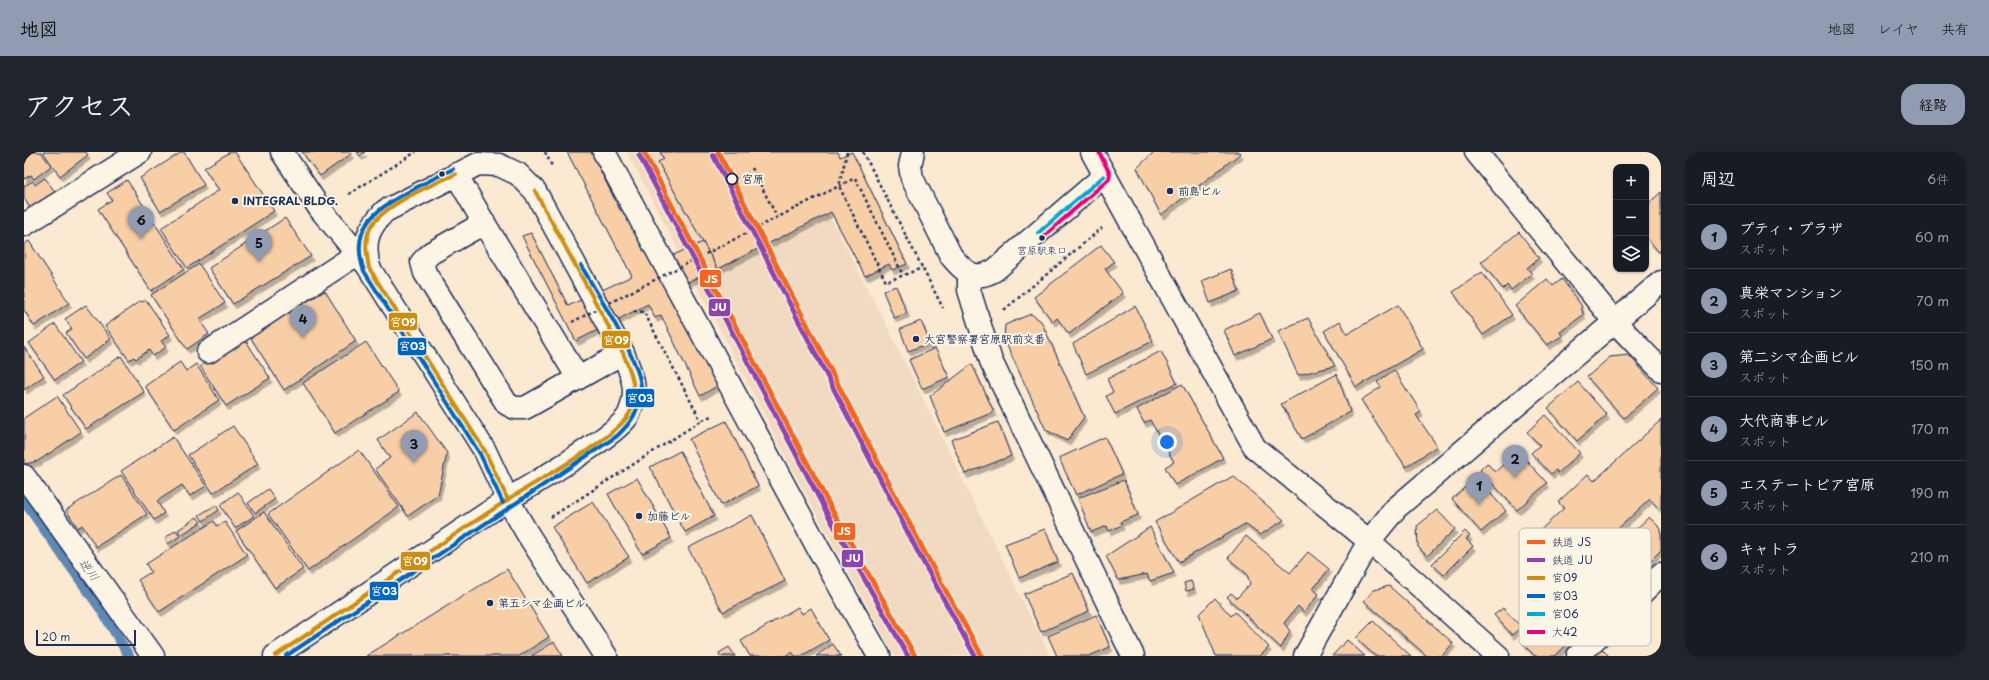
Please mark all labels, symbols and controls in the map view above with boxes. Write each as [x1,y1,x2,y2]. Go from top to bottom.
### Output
text: 地図 [20,14,58,42]
text: 地図 [1828,18,1856,39]
text: レイヤ [1878,18,1919,39]
text: 共有 [1941,18,1969,39]
text: アクセス [24,83,134,126]
button: 経路 [1901,84,1965,125]
map controls [1613,164,1649,272]
button: + [1613,164,1649,200]
text: 周辺 [1701,165,1735,191]
unlabelled marker [437,169,447,179]
text: 6件 [1927,169,1949,188]
place label: 宮原 [742,170,764,187]
marker: 宮原 [725,172,739,186]
place label: 前島ビル [1178,182,1222,199]
marker: 前島ビル [1165,186,1175,196]
place label: INTEGRAL BLDG. [243,192,338,209]
marker: INTEGRAL BLDG. [230,196,240,206]
button: − [1613,200,1649,236]
pin: 6 [128,206,154,239]
text: プティ・プラザ [1739,216,1843,239]
text: 1 [1711,227,1717,246]
text: 60 m [1915,227,1949,246]
pin: 5 [246,229,272,262]
marker: 宮原駅東口 [1037,233,1047,243]
button: layers [1613,236,1649,272]
text: スポット [1739,239,1791,258]
place label: 宮原駅東口 [1017,242,1067,257]
line badge: JS [699,269,722,288]
text: JS [704,270,718,287]
text: 真栄マンション [1739,280,1843,303]
text: 2 [1709,291,1719,310]
text: 70 m [1916,291,1949,310]
line badge: JU [708,298,731,317]
text: JU [711,298,727,315]
text: スポット [1739,303,1791,322]
pin: 4 [290,305,316,338]
line badge: 宮09 [388,312,418,331]
text: 宮09 [390,313,416,330]
line badge: 宮09 [601,330,631,349]
place label: 大宮警察署宮原駅前交番 [924,330,1045,347]
text: 宮09 [603,331,629,348]
marker: 大宮警察署宮原駅前交番 [911,334,921,344]
line badge: 宮03 [397,337,427,356]
text: 宮03 [399,337,425,354]
text: 第二シマ企画ビル [1739,344,1859,367]
text: 3 [1710,355,1718,374]
text: 150 m [1910,355,1949,374]
text: スポット [1739,367,1791,386]
line badge: 宮03 [625,388,655,408]
text: 宮03 [627,389,653,406]
text: 大代商事ビル [1739,408,1829,431]
text: 4 [1710,419,1718,438]
text: 170 m [1911,419,1949,438]
pin: 3 [401,430,427,463]
text: スポット [1739,431,1791,450]
your location [1157,432,1177,452]
pin: 2 [1502,445,1528,478]
pin: 1 [1466,472,1492,505]
text: エステートピア宮原 [1739,472,1875,495]
text: 5 [1710,483,1718,502]
text: 190 m [1910,483,1949,502]
text: スポット [1739,495,1791,514]
place label: 加藤ビル [647,507,691,524]
marker: 加藤ビル [634,511,644,521]
line badge: JS [833,522,856,541]
text: JS [837,522,851,539]
legend [1519,528,1651,646]
text: 鉄道 JS [1552,533,1591,550]
text: キャトラ [1739,536,1799,559]
text: 6 [1709,547,1719,566]
text: 210 m [1910,547,1949,566]
line badge: JU [841,549,864,568]
text: JU [845,549,861,566]
line badge: 宮09 [400,551,431,571]
text: 鉄道 JU [1552,551,1593,568]
text: 宮09 [402,552,428,569]
water label: 逆川 [76,554,104,584]
text: スポット [1739,559,1791,578]
text: 宮09 [1552,569,1577,586]
line badge: 宮03 [369,581,399,601]
text: 宮03 [371,582,397,599]
text: 宮03 [1552,587,1578,604]
place label: 第五シマ企画ビル [498,594,586,611]
marker: 第五シマ企画ビル [485,598,495,608]
text: 宮06 [1552,605,1579,622]
text: 大42 [1552,623,1578,640]
scale bar [36,628,136,647]
text: 20 m [42,628,70,645]

